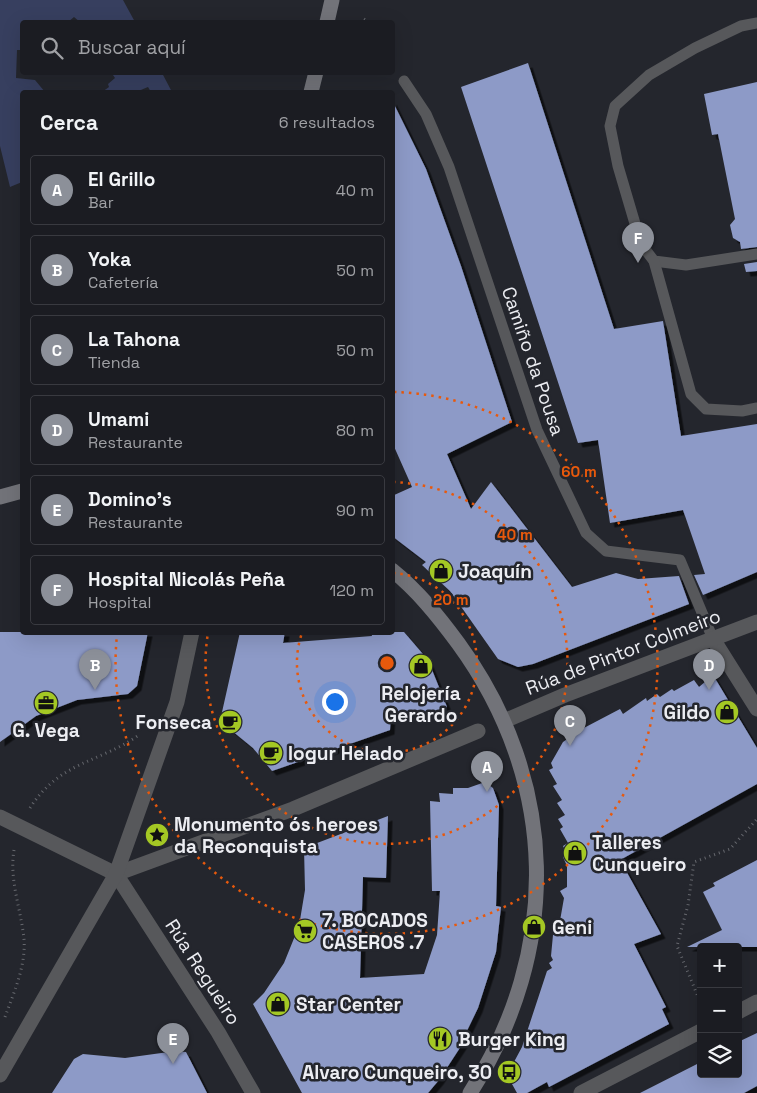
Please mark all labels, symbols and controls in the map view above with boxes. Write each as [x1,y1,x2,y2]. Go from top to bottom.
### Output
search box [20,20,395,75]
icon: search [38,34,66,62]
text: Buscar aquí [78,35,186,60]
text: Cerca [40,109,98,136]
text: 6 resultados [279,112,375,133]
text: El Grillo [88,167,155,192]
text: A [52,180,62,201]
text: 40 m [336,180,374,201]
text: Bar [88,192,114,213]
pin: F [622,222,654,263]
text: Yoka [88,247,131,272]
text: B [52,260,62,281]
text: 50 m [336,260,374,281]
text: Cafetería [88,272,159,293]
street label: Camiño da Pousa [496,283,570,439]
text: La Tahona [88,327,180,352]
text: C [52,340,62,361]
text: 50 m [336,340,374,361]
text: Tienda [88,352,140,373]
text: Umami [88,407,149,432]
text: D [52,420,62,441]
text: 80 m [336,420,374,441]
text: Restaurante [88,432,183,453]
text: 60 m [561,462,597,481]
text: Domino's [88,487,172,512]
text: E [53,500,61,521]
text: 90 m [336,500,374,521]
text: Restaurante [88,512,183,533]
text: 40 m [497,525,533,544]
shop icon: Joaquín [428,558,454,584]
place label: Joaquín [458,559,532,584]
text: Hospital Nicolás Peña [88,567,285,592]
text: F [53,580,61,601]
text: 120 m [330,580,374,601]
text: 20 m [433,590,469,609]
text: Hospital [88,592,151,613]
street label: Rúa de Pintor Colmeiro [522,603,724,701]
pin: B [79,649,111,690]
pin: D [693,649,725,690]
shop icon: Relojería Gerardo [408,653,434,679]
centre of rings [378,654,396,672]
place label: Relojería Gerardo [381,681,461,728]
your location [322,689,348,715]
office icon: G. Vega [33,690,59,716]
shop icon: Gildo [714,699,740,725]
place label: Gildo [664,700,710,725]
pin: C [554,705,586,746]
cafe icon: Fonseca [217,709,243,735]
place label: Fonseca [136,710,212,735]
place label: G. Vega [12,718,80,743]
cafe icon: Iogur Helado [258,740,284,766]
place label: Iogur Helado [288,741,404,766]
pin: A [471,751,503,792]
place label: Monumento ós heroes da Reconquista [174,812,378,859]
place icon: Monumento ós heroes da Reconquista [144,822,170,848]
place label: Talleres Cunqueiro [592,830,686,877]
shop icon: Talleres Cunqueiro [562,840,588,866]
place label: 7. BOCADOS CASEROS .7 [322,908,428,955]
street label: Rúa Regueiro [160,914,246,1030]
shop icon: Geni [521,914,547,940]
place label: Geni [552,915,592,940]
supermarket icon: 7. BOCADOS CASEROS .7 [292,918,318,944]
map controls [697,943,742,1078]
button: + [697,943,742,988]
button: − [697,988,742,1033]
shop icon: Star Center [265,991,291,1017]
place label: Star Center [296,992,401,1017]
pin: E [157,1023,189,1064]
restaurant icon: Burger King [427,1026,453,1052]
place label: Burger King [458,1027,566,1052]
button: layers [697,1033,742,1078]
bus stop icon: Alvaro Cunqueiro, 30 [496,1059,522,1085]
place label: Alvaro Cunqueiro, 30 [302,1060,492,1085]

